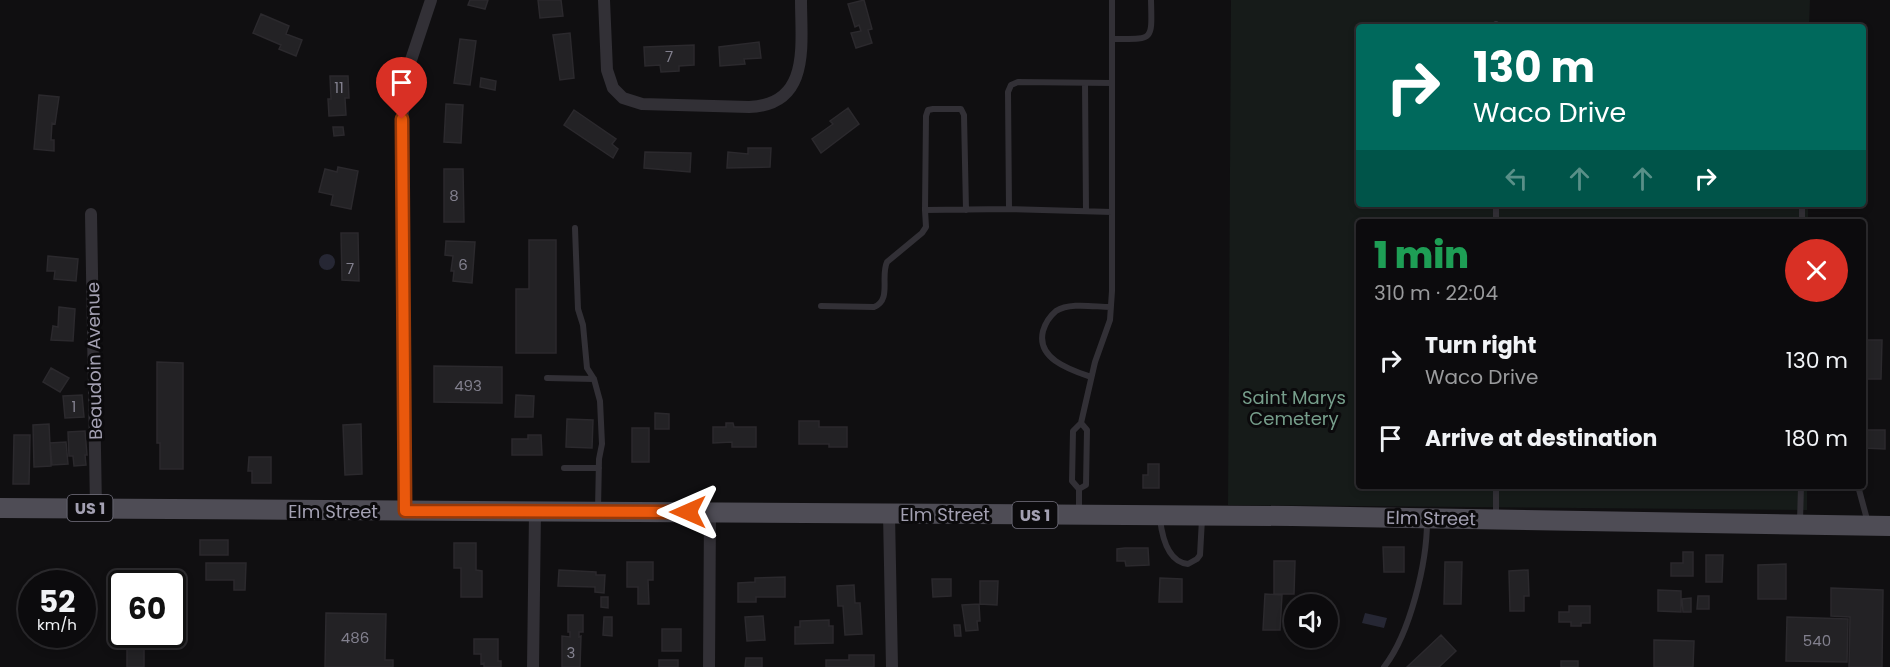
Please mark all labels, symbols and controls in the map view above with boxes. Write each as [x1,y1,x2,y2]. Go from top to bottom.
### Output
text: 130 m [1473,38,1595,97]
house number: 7 [665,46,673,67]
icon: right [1374,48,1452,126]
pin [376,57,427,119]
icon: arrive [385,66,418,99]
house number: 11 [334,77,344,98]
text: Waco Drive [1473,94,1626,131]
icon: left [1500,162,1533,195]
icon: ahead [1563,162,1596,195]
icon: ahead [1626,162,1659,195]
icon: right [1689,162,1722,195]
house number: 8 [449,185,459,206]
text: 1 min [1374,230,1469,281]
button: close [1785,239,1848,302]
house number: 6 [458,254,468,275]
house number: 7 [346,258,354,279]
text: 310 m · 22:04 [1374,279,1498,307]
street label: Beaudoin Avenue [80,282,108,440]
text: Turn right [1425,330,1536,361]
icon: right [1374,344,1407,377]
text: 130 m [1786,345,1848,376]
text: Waco Drive [1425,363,1538,391]
house number: 493 [454,375,482,396]
park label: Saint Marys Cemetery [1242,385,1346,431]
house number: 1 [72,396,76,417]
icon: arrive [1374,422,1407,455]
text: Arrive at destination [1425,423,1657,454]
text: 180 m [1785,423,1848,454]
position arrow [656,480,720,544]
road number: US 1 [68,495,112,521]
street label: Elm Street [288,499,378,524]
street label: Elm Street [900,502,990,527]
road number: US 1 [1012,502,1058,528]
street label: Elm Street [1386,505,1476,531]
speed limit sign: 60 [108,570,186,648]
text: 52 [39,580,75,623]
map controls [1284,594,1338,648]
button: sound [1284,594,1338,648]
text: km/h [37,614,77,635]
house number: 486 [341,627,369,648]
house number: 540 [1803,630,1831,651]
house number: 3 [567,642,575,663]

